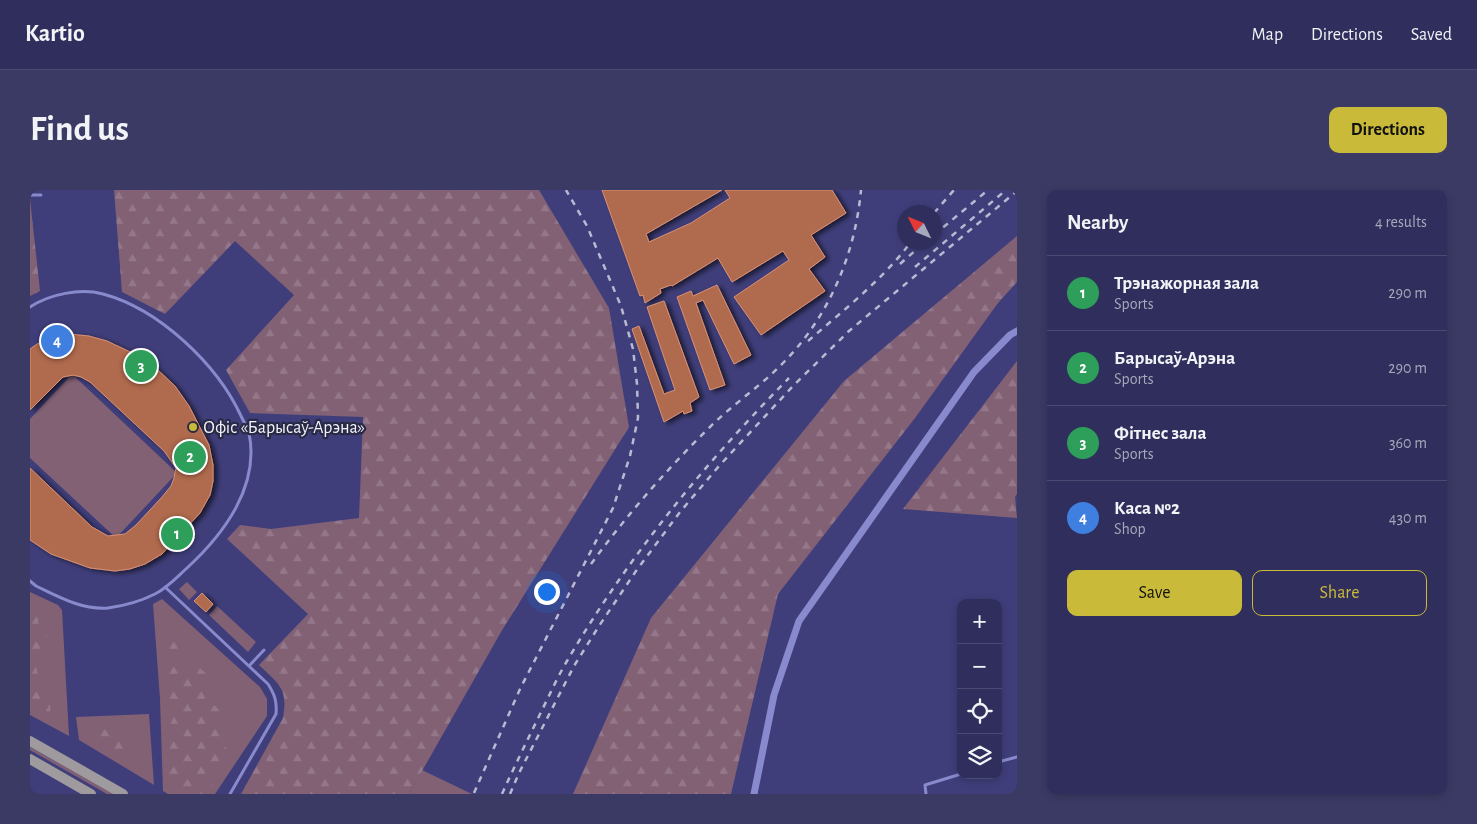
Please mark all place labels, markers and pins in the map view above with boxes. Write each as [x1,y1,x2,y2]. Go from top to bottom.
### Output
pin: 4 [41,322,73,360]
pin: 3 [125,347,157,385]
place label: Офіс «Барысаў-Арэна» [203,419,365,437]
marker: Офіс «Барысаў-Арэна» [187,421,199,433]
pin: 2 [174,438,206,476]
pin: 1 [161,515,193,553]

